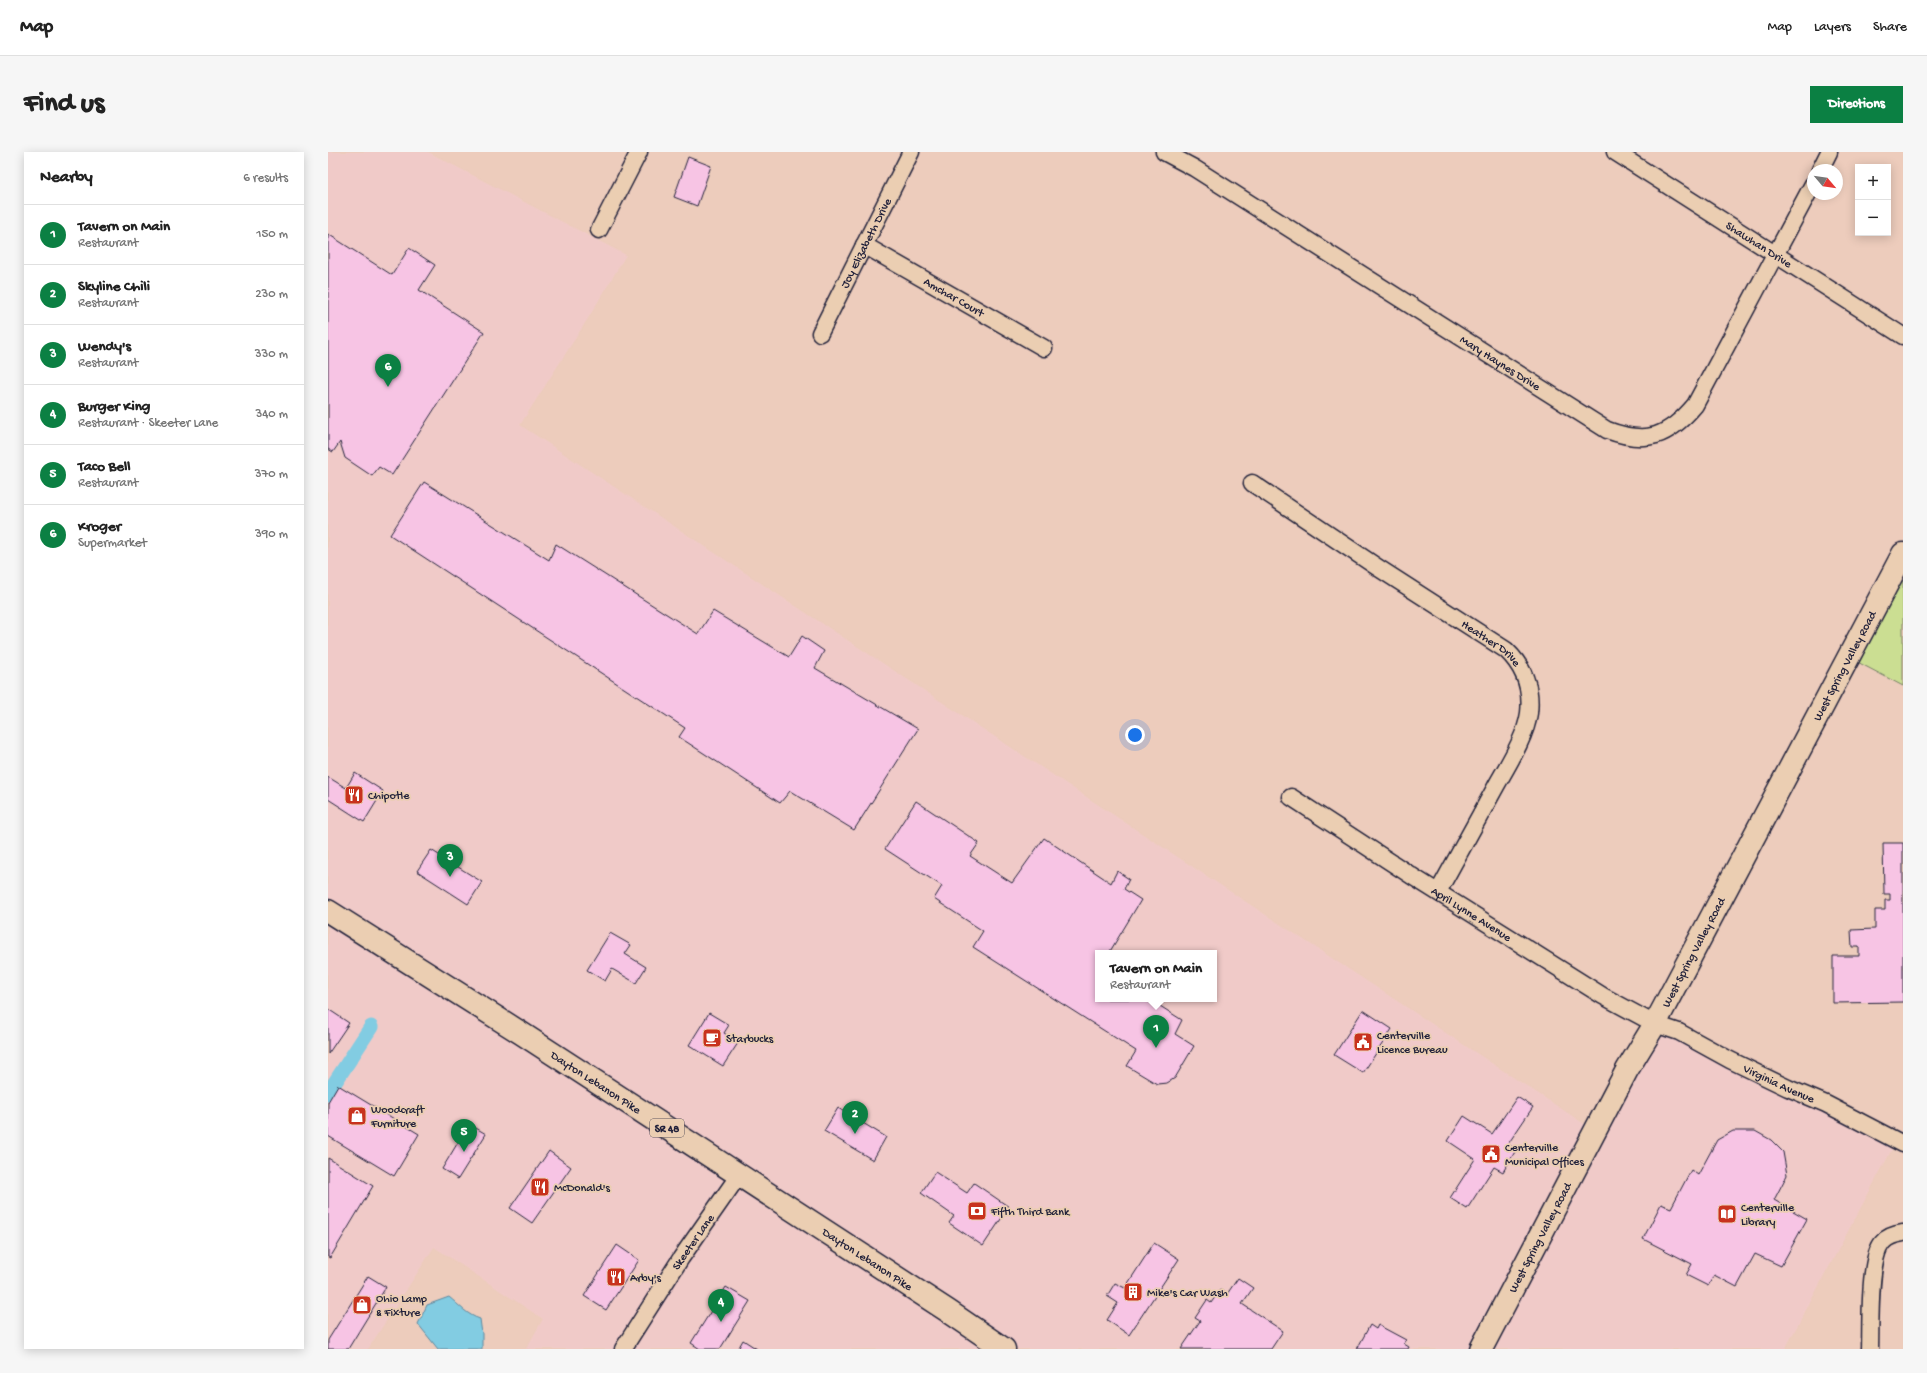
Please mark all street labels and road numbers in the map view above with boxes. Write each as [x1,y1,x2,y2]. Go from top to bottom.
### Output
street label: Joy Elizabeth Drive [839,196,896,291]
street label: Shawhan Drive [1722,219,1794,273]
street label: Amchar Court [921,276,987,322]
street label: Mary Haynes Drive [1457,333,1543,395]
street label: West Spring Valley Road [1811,608,1881,724]
street label: Heather Drive [1458,618,1523,671]
street label: April Lynne Avenue [1428,885,1514,946]
street label: West Spring Valley Road [1660,895,1730,1010]
street label: Dayton Lebanon Pike [546,1049,644,1119]
street label: Virginia Avenue [1740,1062,1817,1108]
road number: SR 48 [650,1119,684,1137]
street label: West Spring Valley Road [1507,1180,1576,1296]
street label: Skeeter Lane [670,1212,719,1273]
street label: Dayton Lebanon Pike [818,1225,915,1295]

